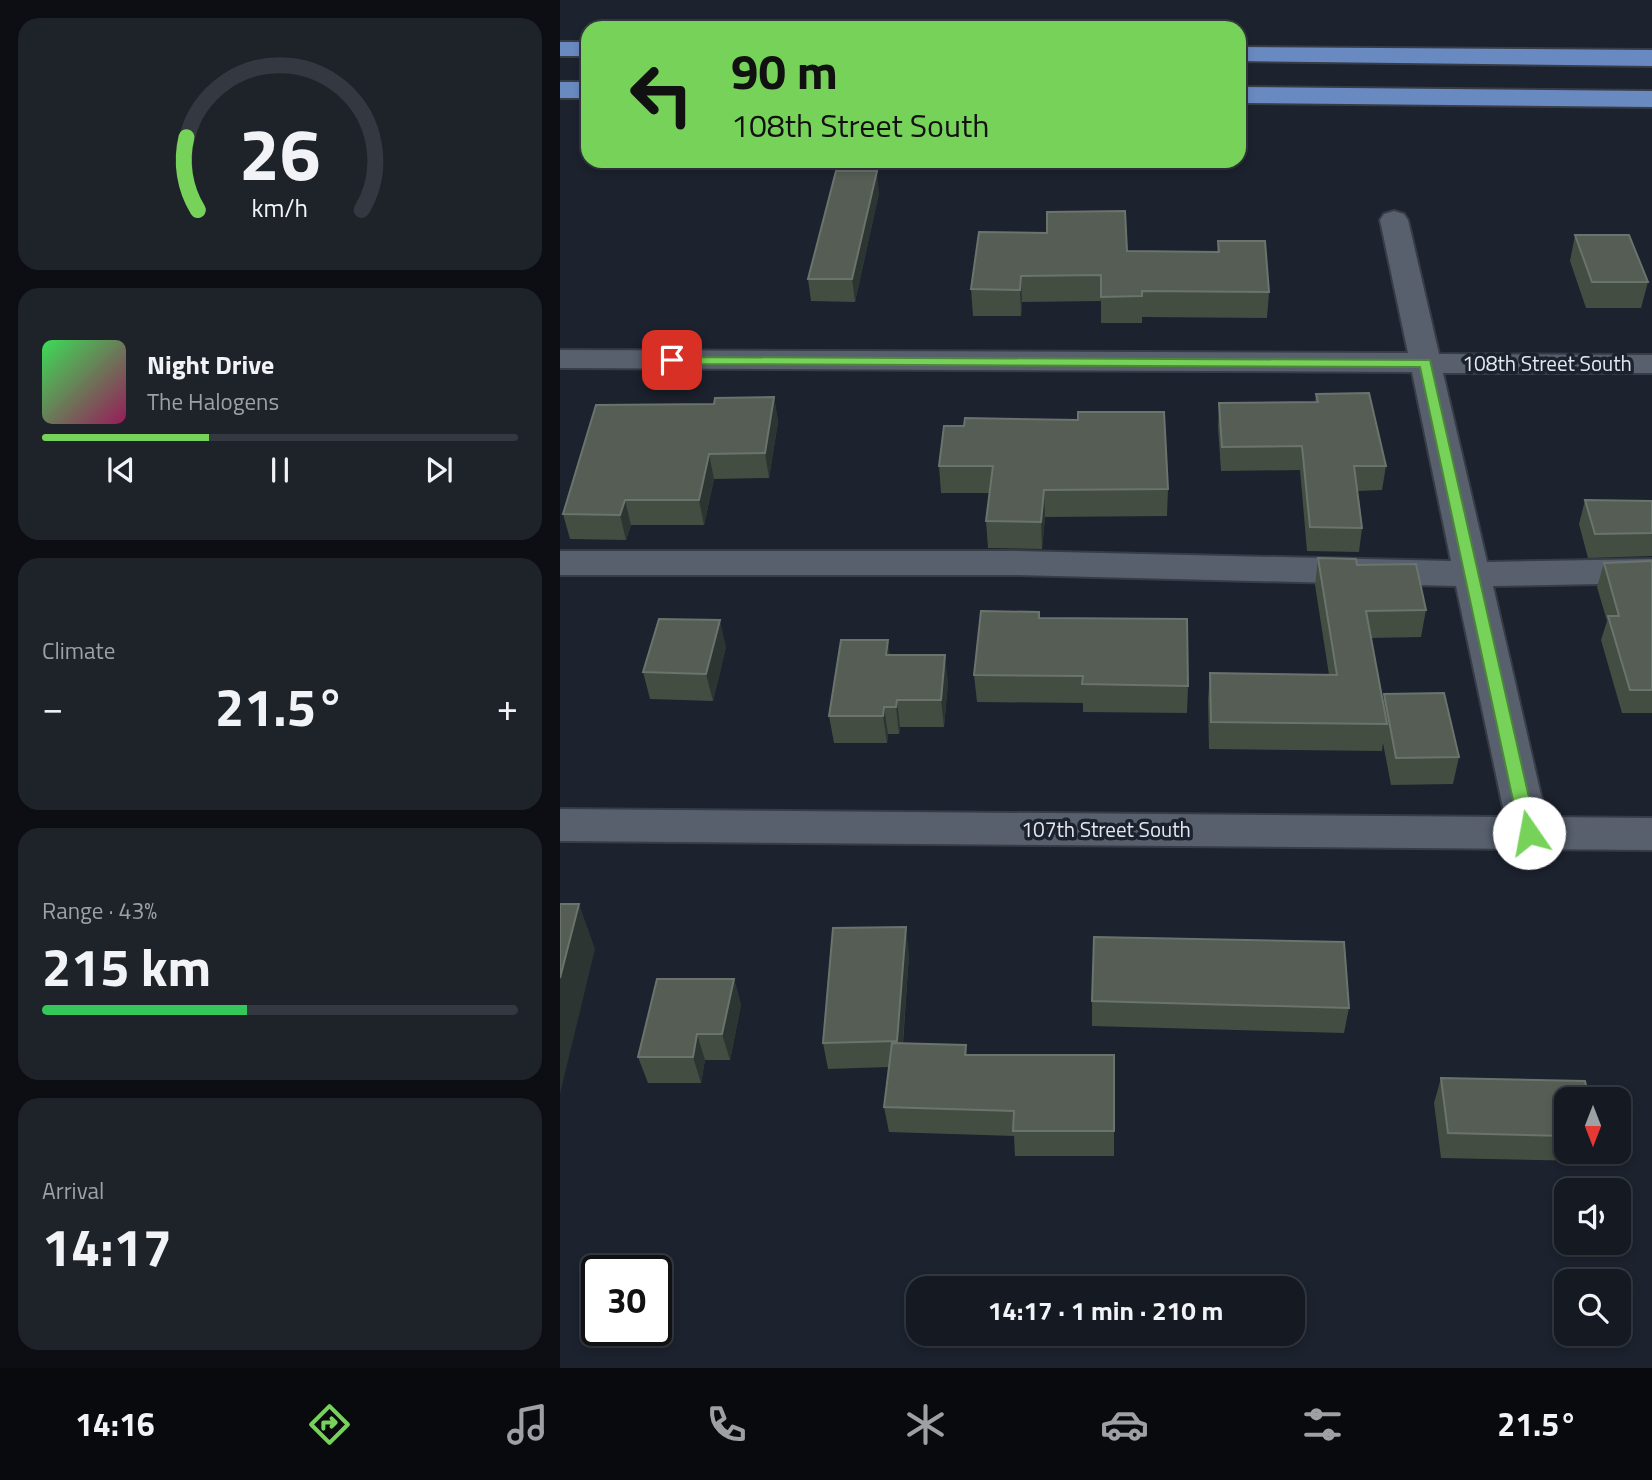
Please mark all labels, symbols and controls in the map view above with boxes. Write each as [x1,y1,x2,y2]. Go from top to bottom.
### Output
text: 90 m [731,33,838,108]
icon: left [616,49,707,140]
text: 26 [239,98,321,208]
text: 108th Street South [731,101,989,149]
text: km/h [252,189,308,227]
pin [642,330,702,390]
icon: arrive [653,341,691,379]
text: Night Drive [147,345,274,384]
street label: 108th Street South [1462,347,1632,379]
text: The Halogens [147,384,279,419]
icon: previous [102,451,140,489]
icon: pause [261,451,299,489]
icon: next [420,451,458,489]
text: Climate [42,633,115,668]
text: 21.5° [215,667,345,746]
text: − [42,678,63,736]
text: + [497,678,518,736]
position arrow [1492,796,1566,870]
street label: 107th Street South [1021,813,1191,845]
text: Range · 43% [42,893,157,928]
text: 215 km [42,927,211,1006]
north arrow [1554,1087,1631,1164]
map controls [1554,1087,1631,1346]
text: Arrival [42,1173,104,1208]
button: sound [1554,1178,1631,1255]
text: 14:17 [42,1207,172,1286]
speed limit sign: 30 [581,1255,672,1346]
button: search [1554,1269,1631,1346]
text: 14:17 · 1 min · 210 m [988,1291,1223,1330]
text: 14:16 [75,1400,155,1448]
icon: directions [305,1400,354,1449]
icon: music [503,1400,552,1449]
icon: phone [702,1400,751,1449]
icon: climate [901,1400,950,1449]
icon: car [1100,1400,1149,1449]
icon: filters [1298,1400,1347,1449]
text: 21.5° [1497,1400,1577,1448]

